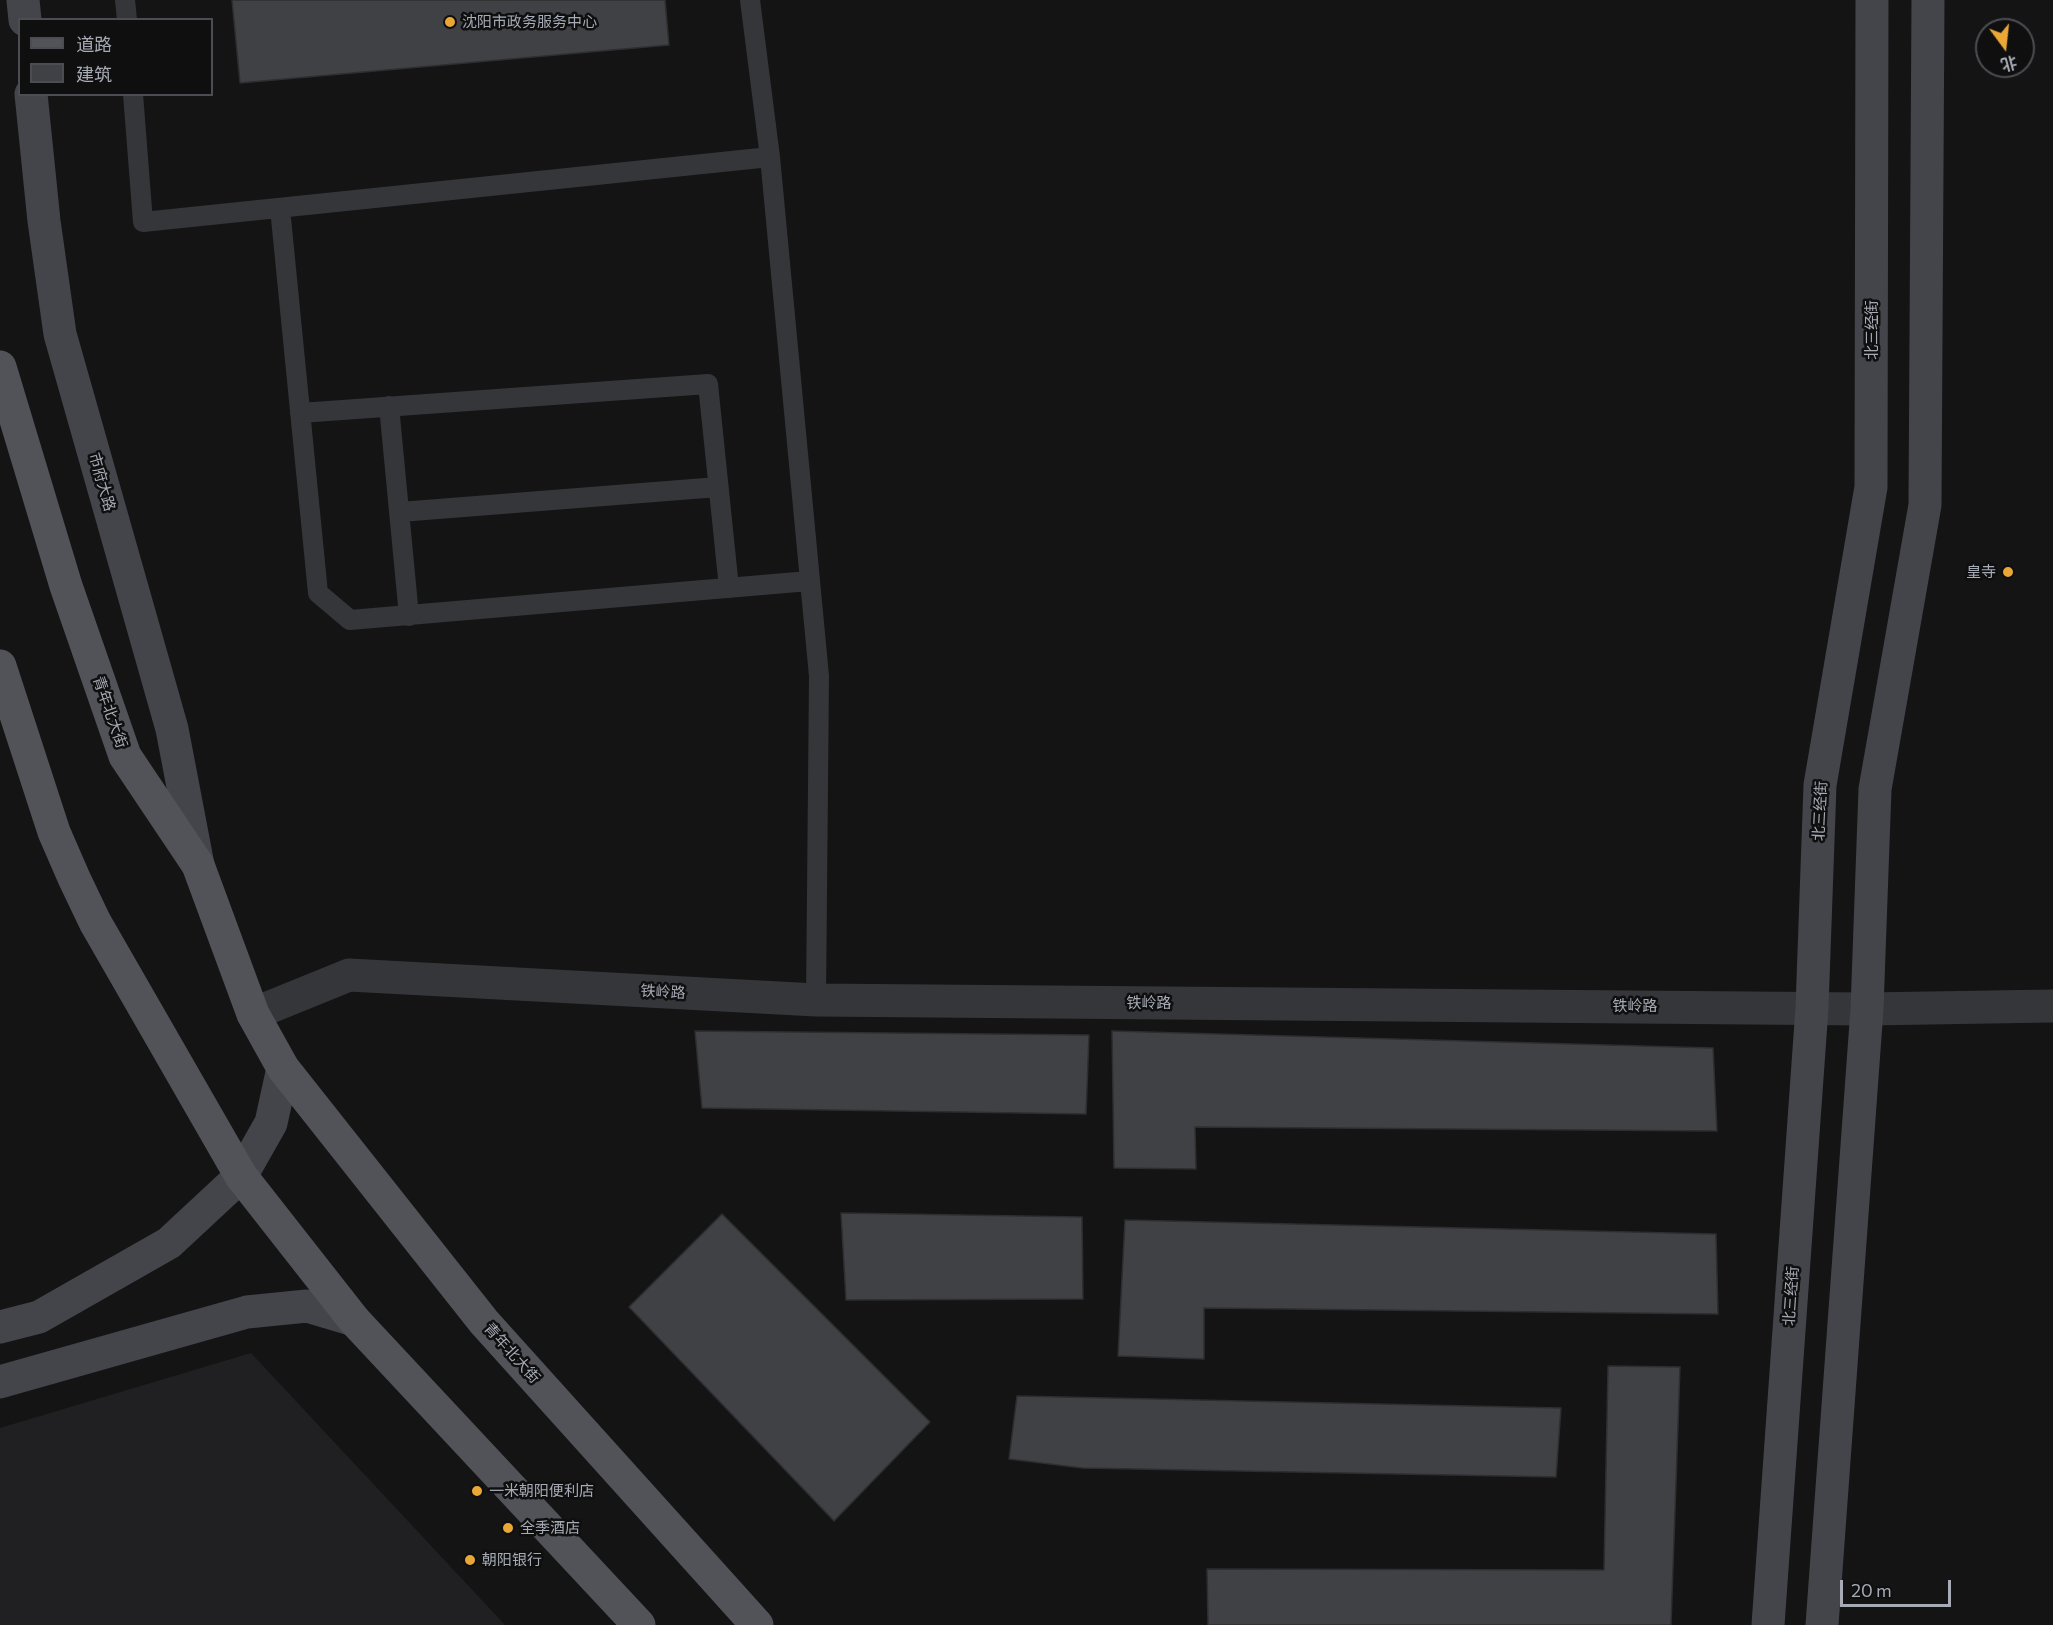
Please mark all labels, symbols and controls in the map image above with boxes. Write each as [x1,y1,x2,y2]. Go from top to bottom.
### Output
place label: 沈阳市政务服务中心 [462,13,597,31]
marker: 沈阳市政务服务中心 [443,15,457,29]
legend [18,18,213,96]
north arrow [1975,18,2035,78]
text: 道路 [76,33,112,55]
text: 北 [1999,53,2019,75]
text: 建筑 [76,63,112,85]
street label: 北三经街 [1863,300,1881,360]
street label: 市府大路 [85,451,119,513]
place label: 皇寺 [1966,563,1996,581]
marker: 皇寺 [2001,565,2015,579]
street label: 青年北大街 [89,674,131,750]
street label: 北三经街 [1809,781,1831,841]
street label: 铁岭路 [640,982,686,1002]
street label: 铁岭路 [1127,994,1171,1012]
street label: 铁岭路 [1613,997,1657,1015]
street label: 北三经街 [1780,1265,1802,1327]
street label: 青年北大街 [480,1319,544,1387]
place label: 一米朝阳便利店 [489,1482,594,1500]
marker: 一米朝阳便利店 [470,1484,484,1498]
place label: 全季酒店 [520,1519,580,1537]
marker: 全季酒店 [501,1521,515,1535]
place label: 朝阳银行 [482,1551,542,1569]
marker: 朝阳银行 [463,1553,477,1567]
scale bar [1843,1568,1954,1606]
text: 20 m [1851,1579,1892,1601]

